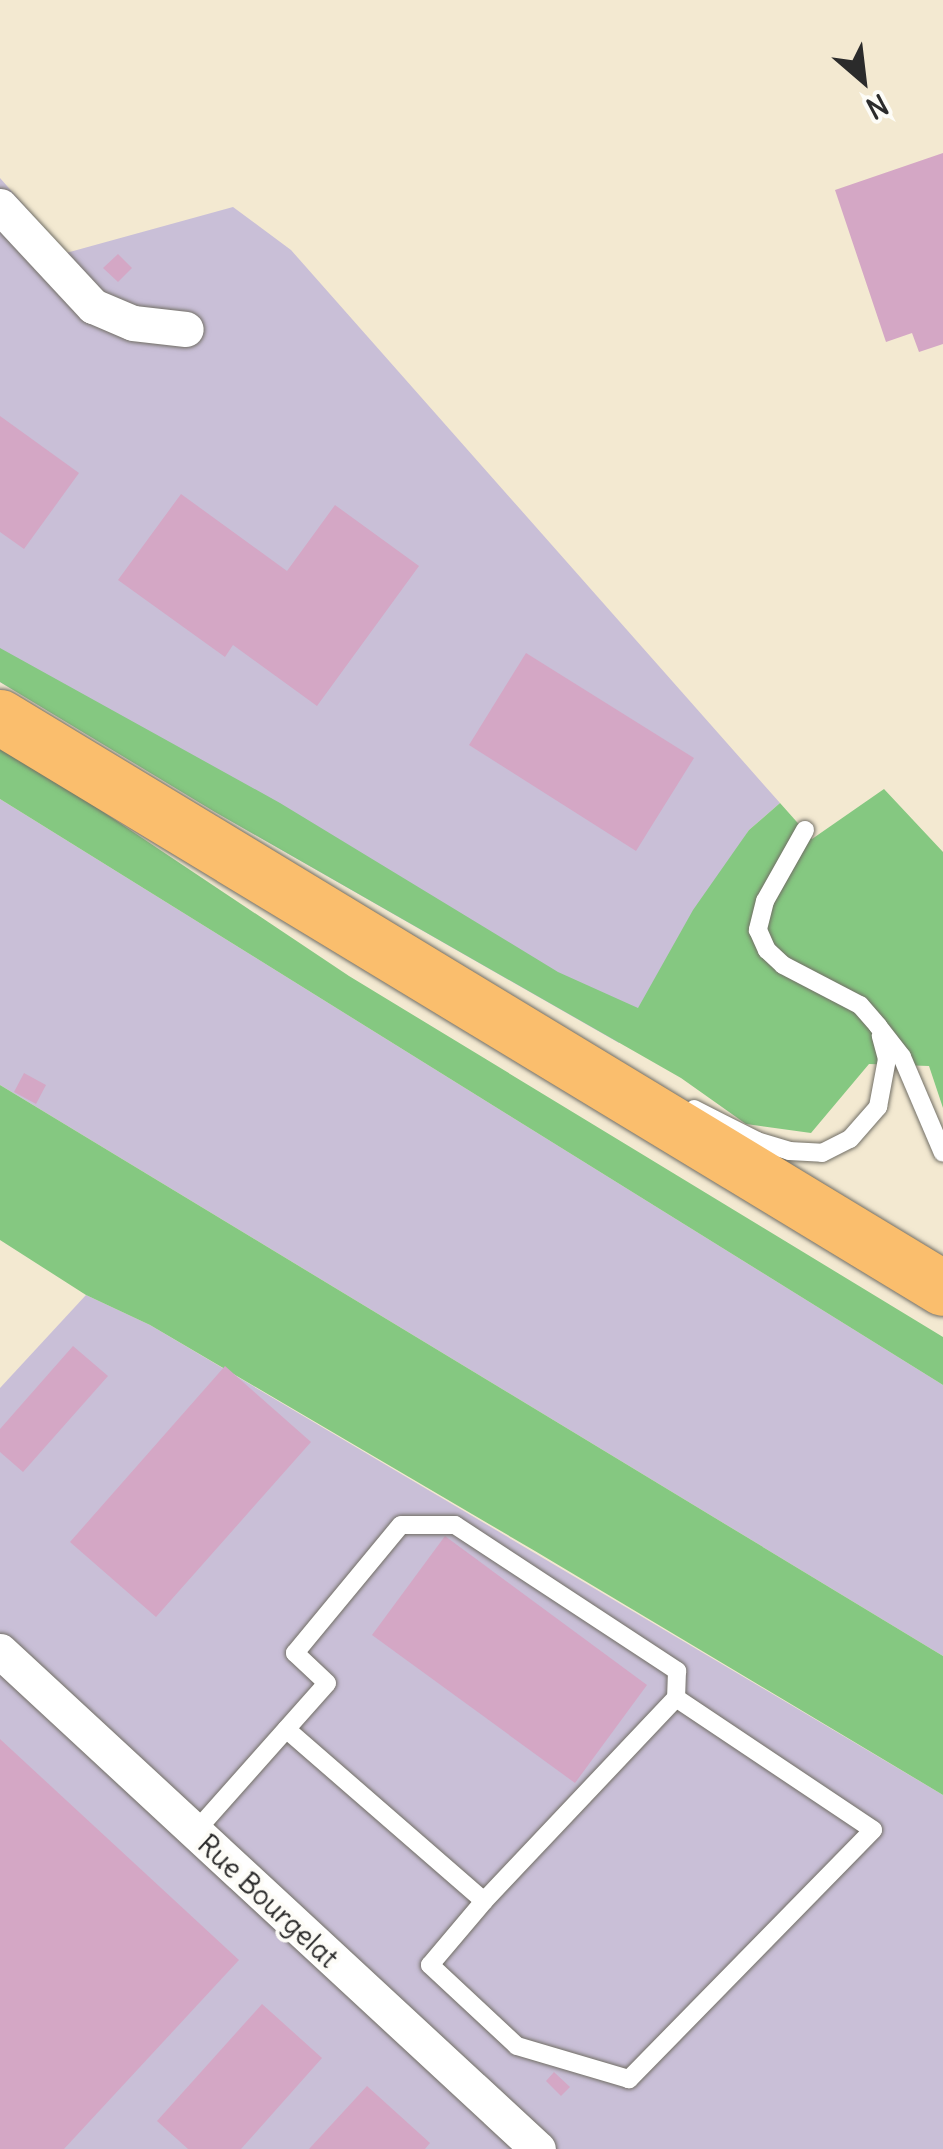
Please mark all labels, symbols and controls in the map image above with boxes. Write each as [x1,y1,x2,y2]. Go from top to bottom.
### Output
north arrow [813,30,913,130]
text: N [860,86,894,127]
street label: Rue Bourgelat [191,1827,345,1975]

